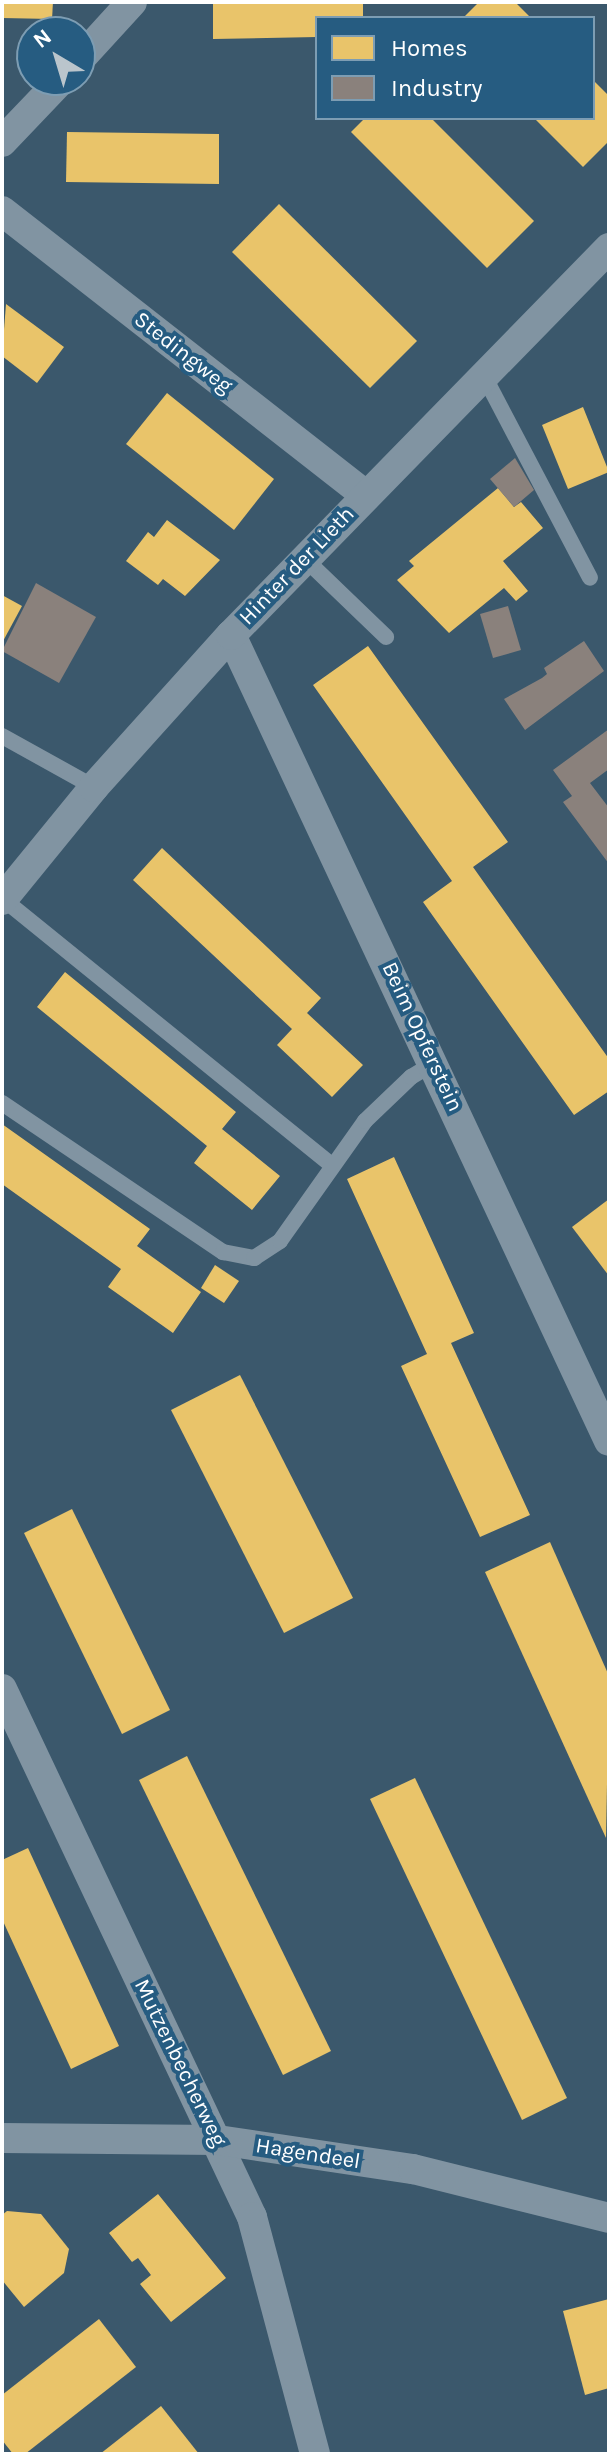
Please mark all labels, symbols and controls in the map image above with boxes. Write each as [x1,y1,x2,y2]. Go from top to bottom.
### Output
north arrow [16,16,96,96]
legend [315,16,595,120]
text: N [28,24,57,54]
text: Homes [391,34,468,62]
text: Industry [391,74,482,102]
street label: Stedingweg [128,306,238,400]
street label: Hinter der Lieth [234,501,360,631]
street label: Beim Opferstein [376,958,468,1116]
street label: Mutzenbecherweg [128,1975,232,2151]
street label: Hagendeel [254,2133,362,2175]

